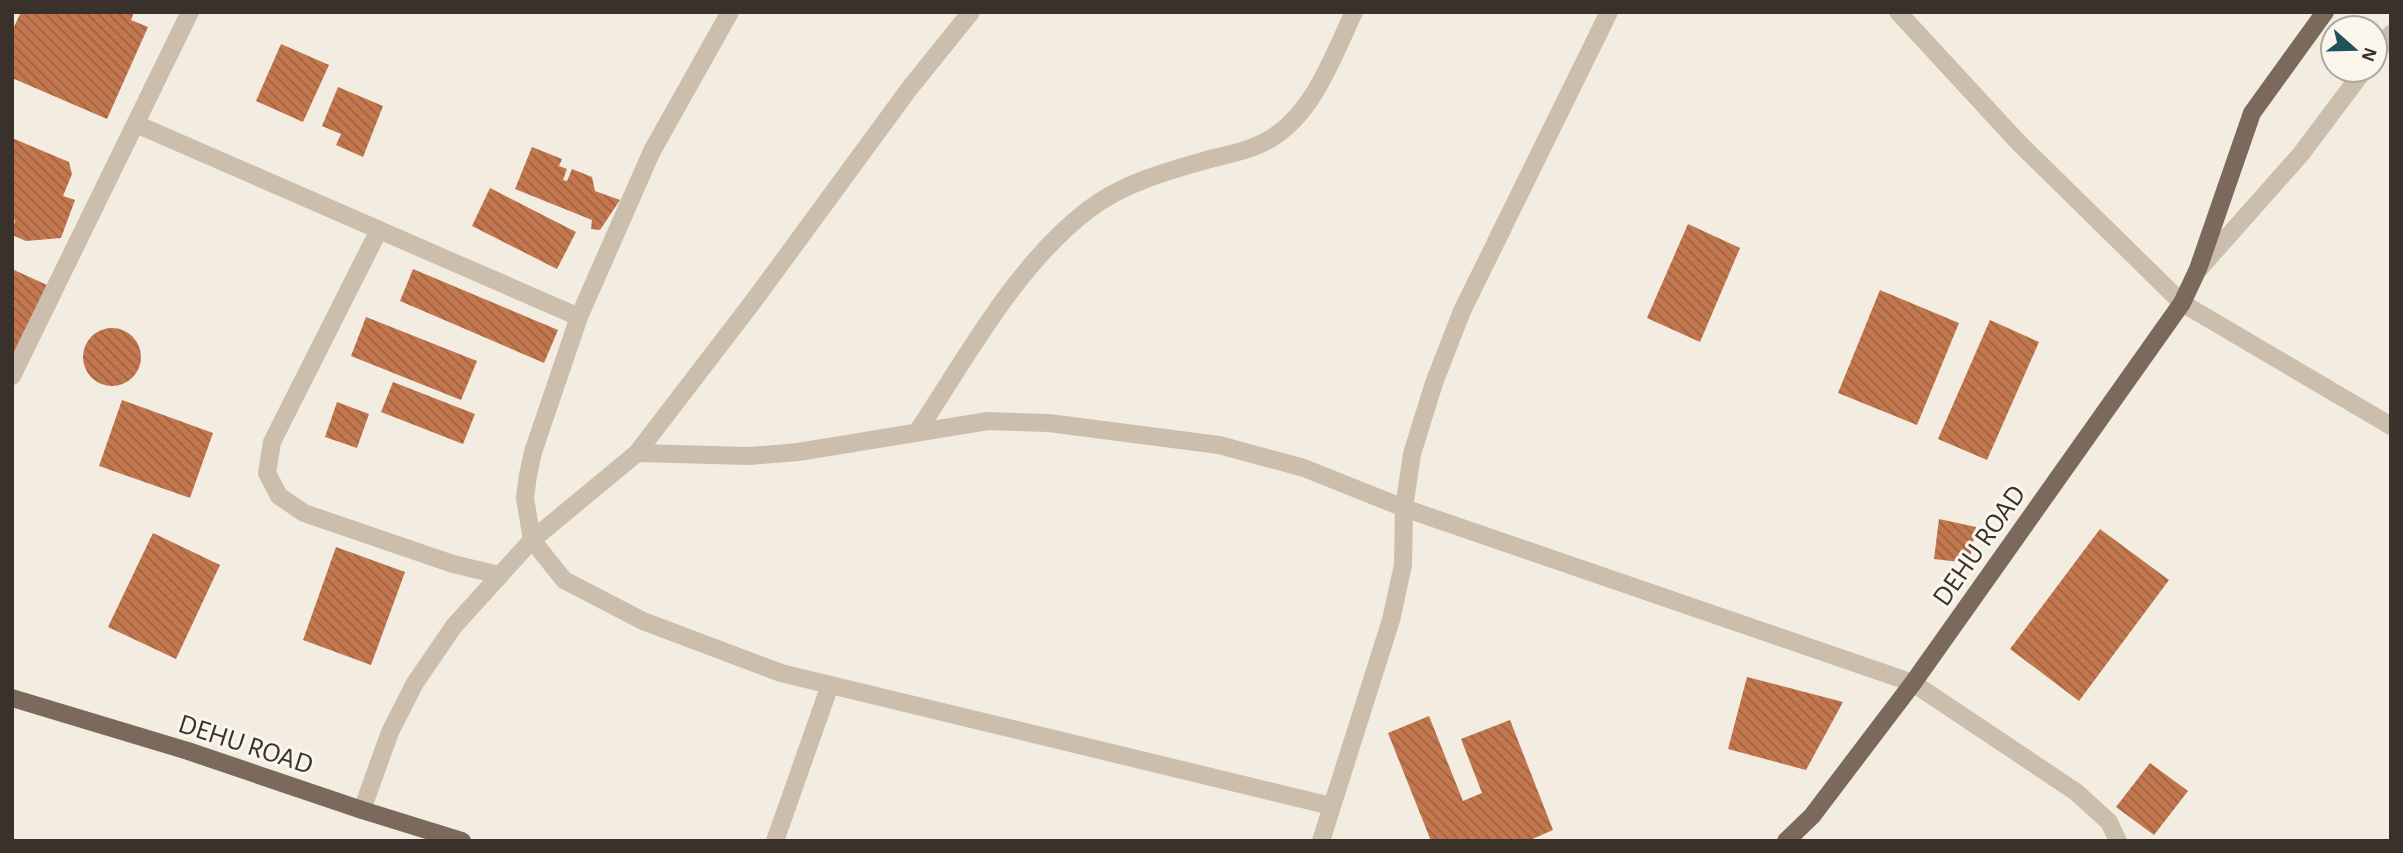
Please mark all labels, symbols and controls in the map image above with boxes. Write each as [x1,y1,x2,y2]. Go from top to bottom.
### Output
north arrow [2319,14,2389,84]
text: N [2357,45,2380,64]
street label: DEHU ROAD [1928,481,2031,611]
street label: DEHU ROAD [175,710,316,780]

